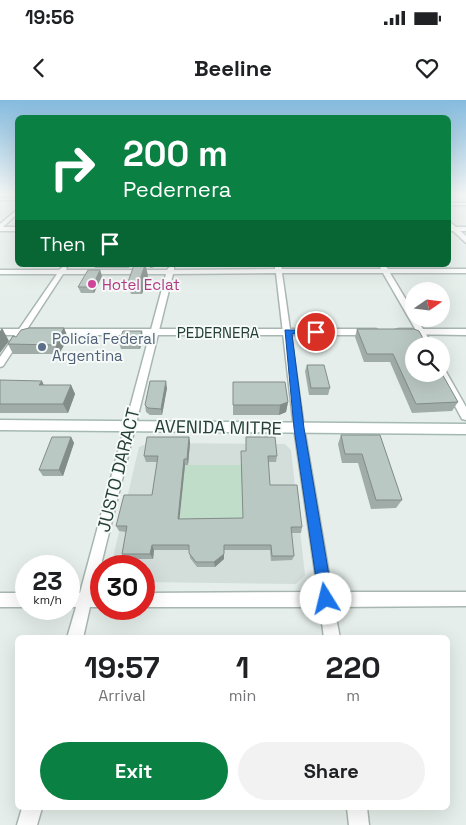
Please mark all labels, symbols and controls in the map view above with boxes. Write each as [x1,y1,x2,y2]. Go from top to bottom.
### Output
text: 19:56 [25,5,74,30]
icon: back [25,54,53,82]
text: Beeline [194,54,272,82]
icon: heart [413,54,441,82]
text: 200 m [123,132,228,176]
icon: right [40,135,105,200]
text: Pedernera [123,175,231,203]
icon: arrive [96,230,124,258]
text: Then [40,232,86,257]
place label: Hotel Eclat [102,275,180,294]
marker: Hotel Eclat [86,278,98,290]
north arrow [405,282,450,328]
map controls [405,282,450,382]
pin [295,311,337,353]
icon: arrive [302,318,330,346]
street label: PEDERNERA [177,323,260,342]
place label: Policía Federal Argentina [52,329,156,365]
button: search [405,337,450,382]
marker: Policía Federal Argentina [36,341,48,353]
street label: JUSTO DARACT [91,405,145,535]
street label: AVENIDA MITRE [154,414,282,440]
speed limit sign: 30 [90,555,155,620]
text: 23 [32,565,63,597]
position arrow [299,572,351,624]
text: km/h [33,592,62,608]
text: 19:57 [84,648,160,687]
text: 1 [236,648,249,687]
text: 220 [326,648,381,687]
text: Arrival [98,685,146,706]
text: min [229,685,256,706]
text: m [346,685,360,706]
button: Exit [40,742,228,800]
button: Share [238,742,425,800]

